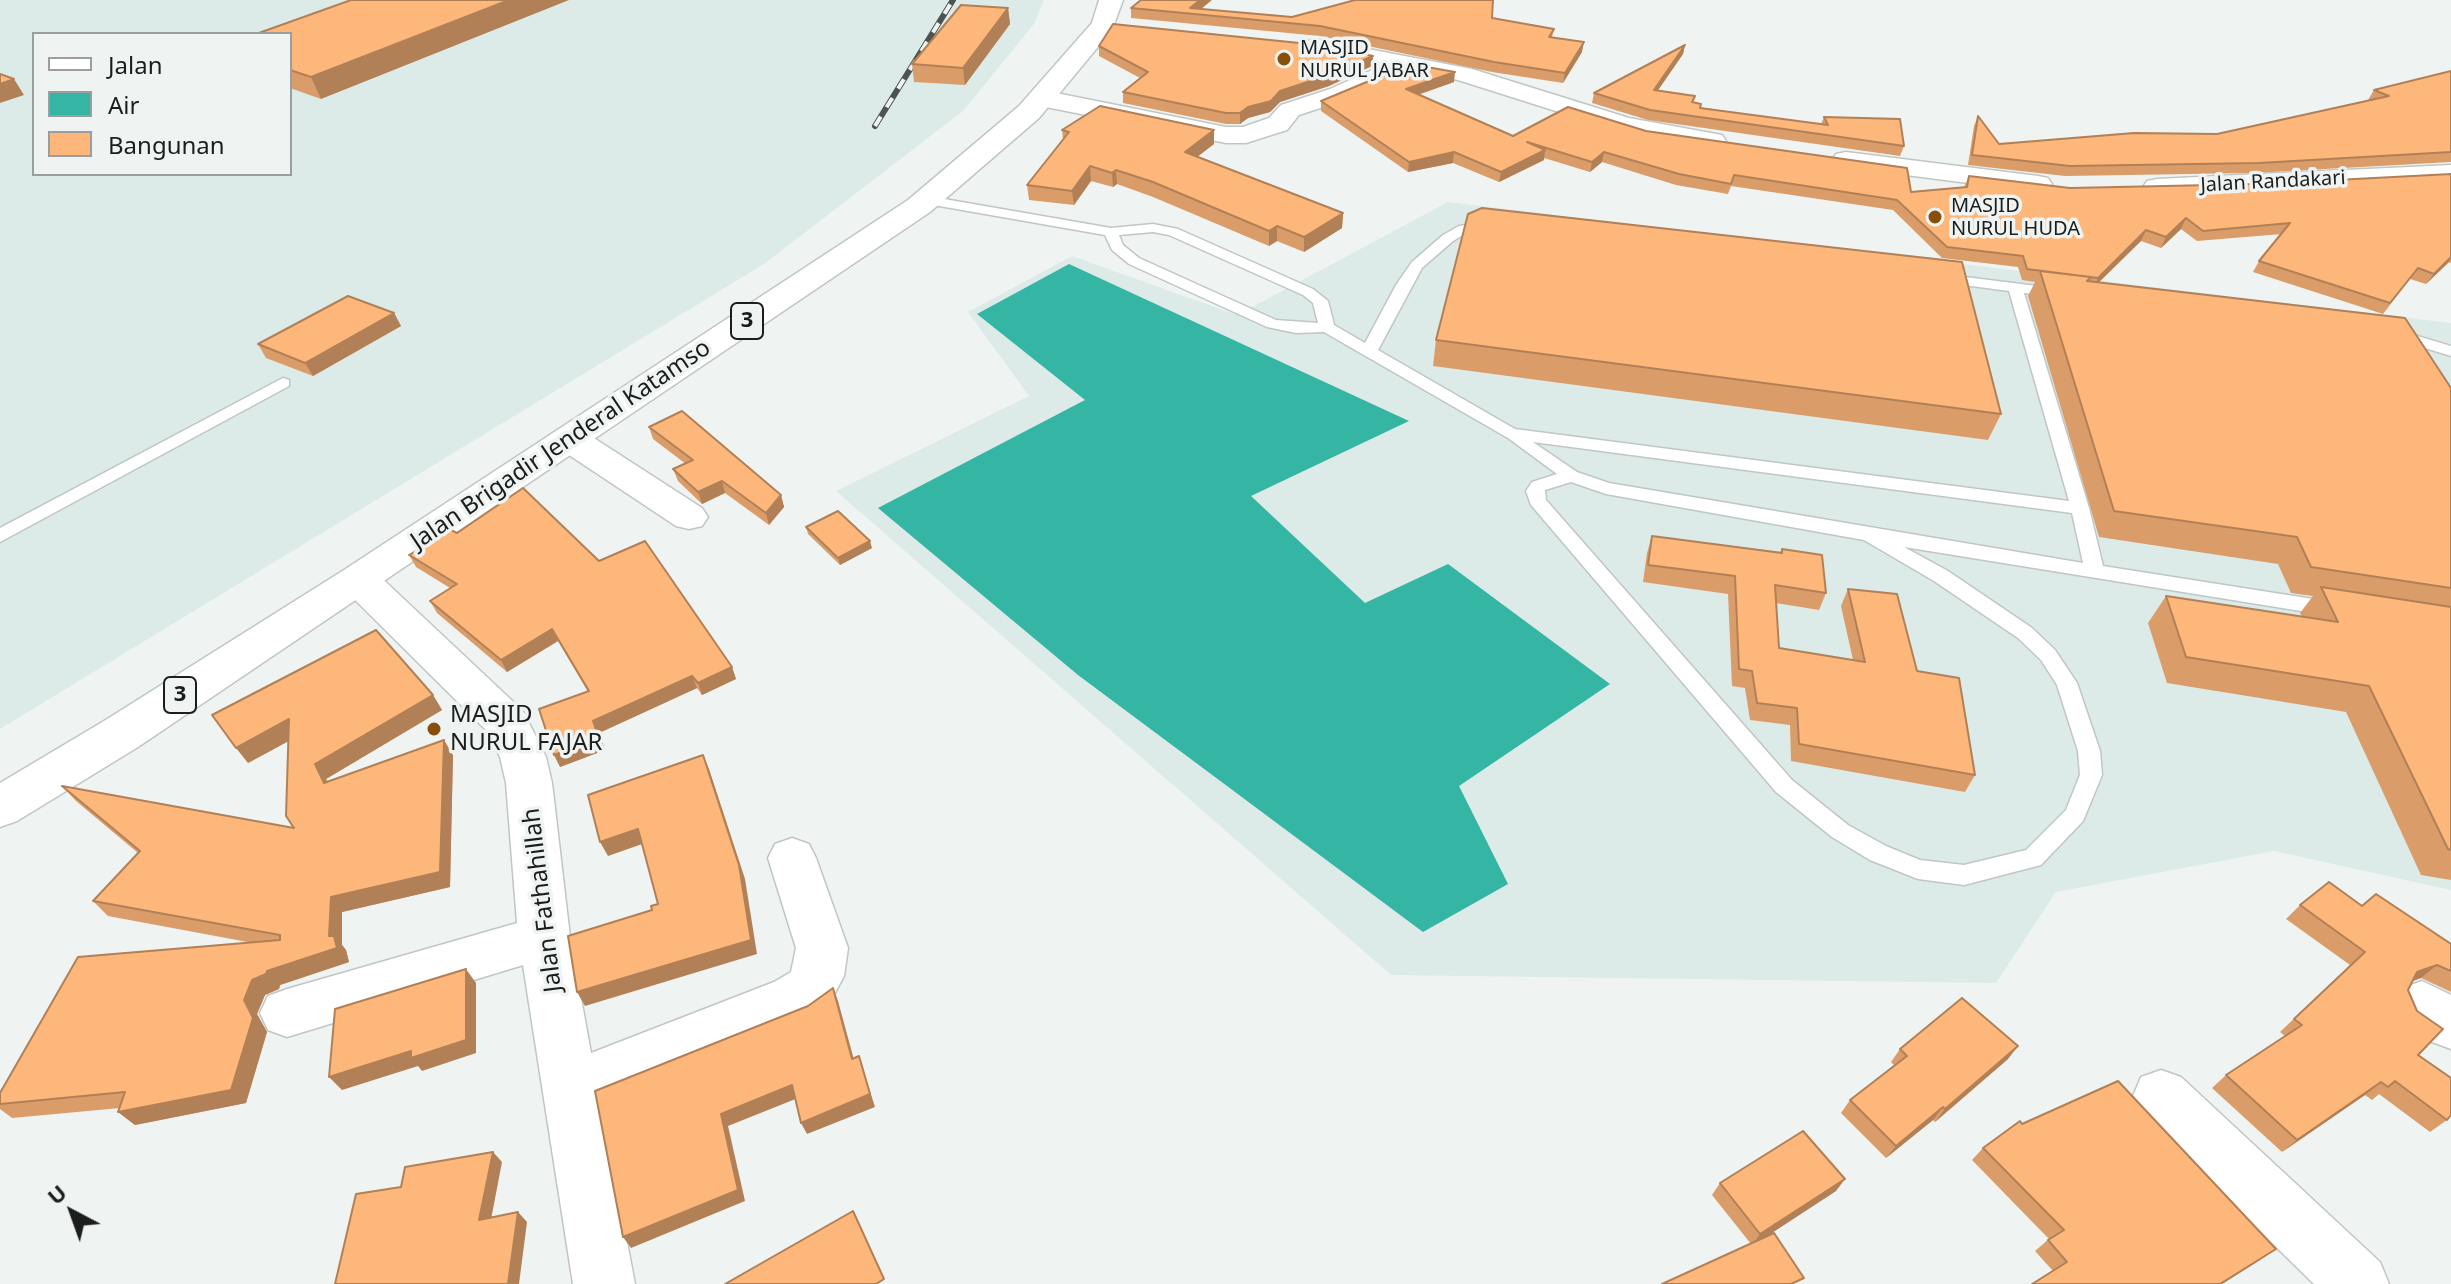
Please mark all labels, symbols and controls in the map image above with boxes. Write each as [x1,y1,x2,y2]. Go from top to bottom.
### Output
legend [32,32,292,176]
place label: MASJID NURUL JABAR [1300,36,1429,83]
text: Jalan [108,48,163,81]
marker: MASJID NURUL JABAR [1275,50,1293,68]
text: Air [108,88,139,121]
text: Bangunan [108,128,225,161]
street label: Jalan Randakari [2200,166,2346,198]
place label: MASJID NURUL HUDA [1951,194,2080,241]
marker: MASJID NURUL HUDA [1926,208,1944,226]
road number: 3 [731,303,763,339]
street label: Jalan Brigadir Jenderal Katamso [406,334,716,556]
road number: 3 [164,677,196,713]
place label: MASJID NURUL FAJAR [450,701,602,757]
marker: MASJID NURUL FAJAR [425,720,443,738]
street label: Jalan Fathahillah [517,806,569,994]
north arrow [32,1172,112,1252]
text: U [40,1177,72,1211]

